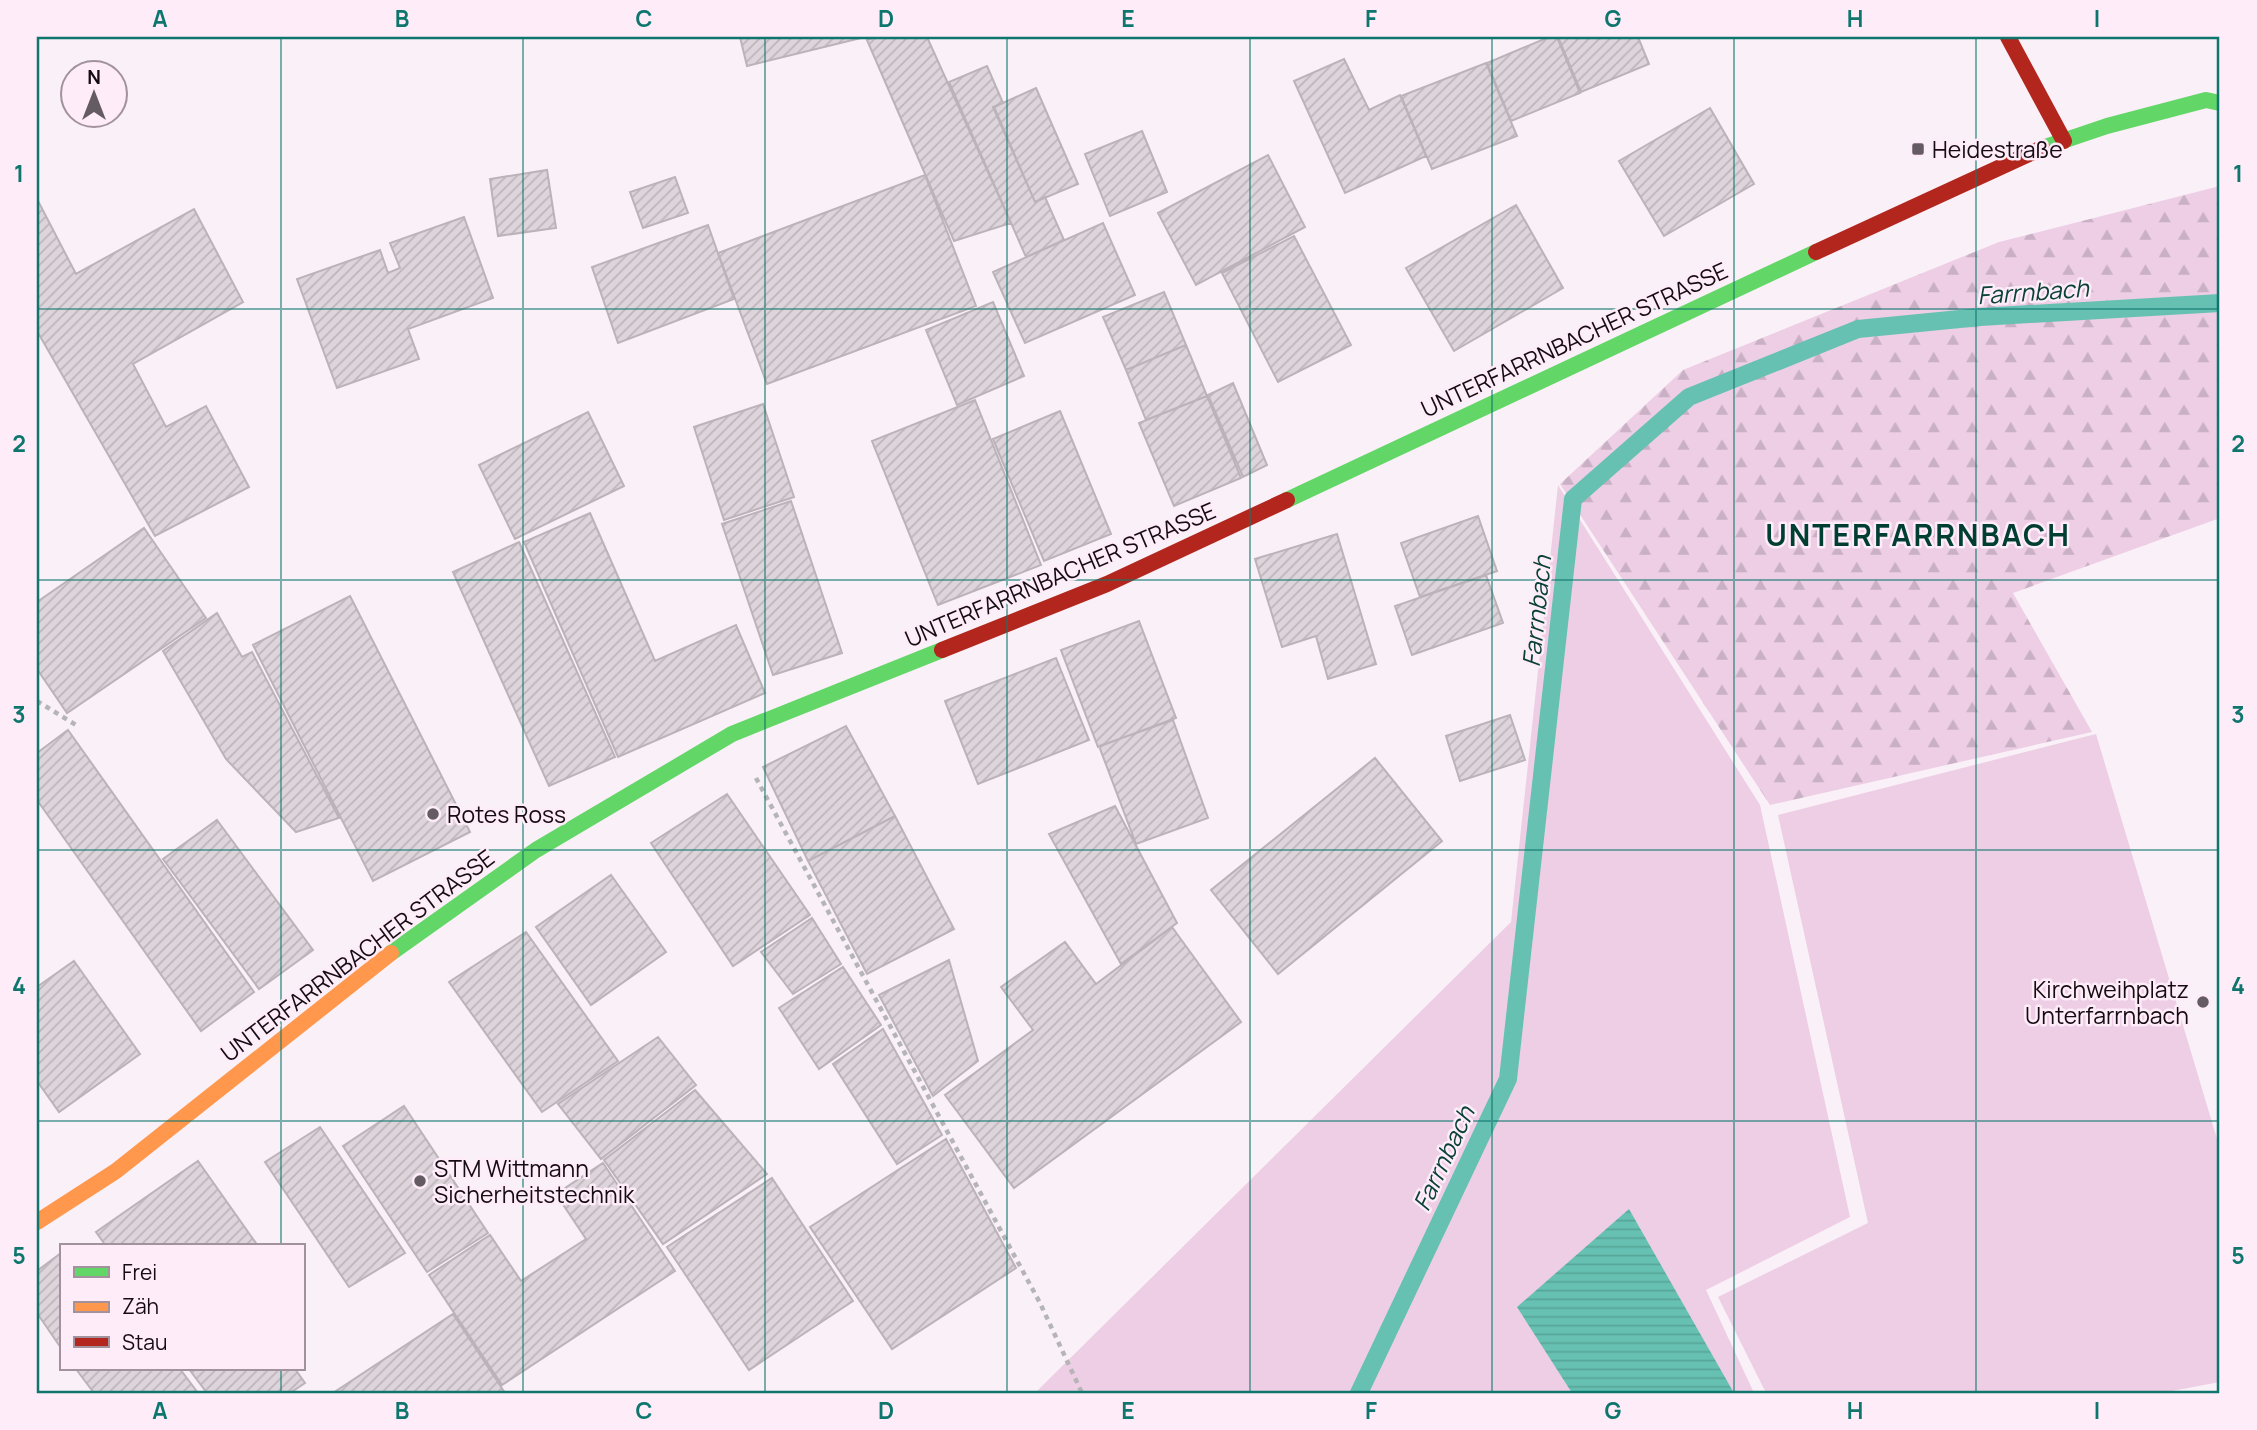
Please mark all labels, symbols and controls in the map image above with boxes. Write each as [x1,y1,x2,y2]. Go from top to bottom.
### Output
text: A [152,2,168,34]
text: B [395,2,409,34]
text: C [636,2,653,34]
text: D [878,2,894,34]
text: E [1121,2,1135,34]
text: F [1365,2,1377,34]
text: G [1605,2,1622,34]
text: H [1847,2,1863,34]
text: I [2094,2,2100,34]
north arrow [60,60,130,130]
text: N [87,64,101,90]
place label: Heidestraße [1932,133,2063,165]
marker: Heidestraße [1910,141,1926,157]
text: 1 [14,157,24,189]
text: 1 [2233,157,2243,189]
street label: UNTERFARRNBACHER STRASSE [1416,254,1732,424]
water label: Farrnbach [1976,271,2091,311]
text: 2 [12,427,26,459]
text: 2 [2231,427,2245,459]
street label: UNTERFARRNBACHER STRASSE [900,494,1220,654]
district label: UNTERFARRNBACH [1765,514,2071,555]
water label: Farrnbach [1514,553,1558,668]
text: 3 [12,698,26,730]
text: 3 [2231,698,2245,730]
place label: Rotes Ross [447,798,566,830]
marker: Rotes Ross [425,806,441,822]
street label: UNTERFARRNBACHER STRASSE [214,841,500,1069]
text: 4 [12,969,26,1001]
text: 4 [2231,969,2245,1001]
place label: Kirchweihplatz Unterfarrnbach [2025,973,2189,1031]
marker: Kirchweihplatz Unterfarrnbach [2195,994,2211,1010]
water label: Farrnbach [1404,1100,1482,1216]
place label: STM Wittmann Sicherheitstechnik [434,1152,635,1210]
marker: STM Wittmann Sicherheitstechnik [412,1173,428,1189]
text: 5 [12,1239,26,1271]
text: 5 [2231,1239,2245,1271]
legend [60,1244,304,1370]
text: Frei [122,1258,157,1286]
text: Zäh [122,1292,159,1320]
text: Stau [122,1328,168,1356]
text: A [152,1394,168,1426]
text: B [395,1394,409,1426]
text: C [636,1394,653,1426]
text: D [878,1394,894,1426]
text: E [1121,1394,1135,1426]
text: F [1365,1394,1377,1426]
text: G [1605,1394,1622,1426]
text: H [1847,1394,1863,1426]
text: I [2094,1394,2100,1426]

